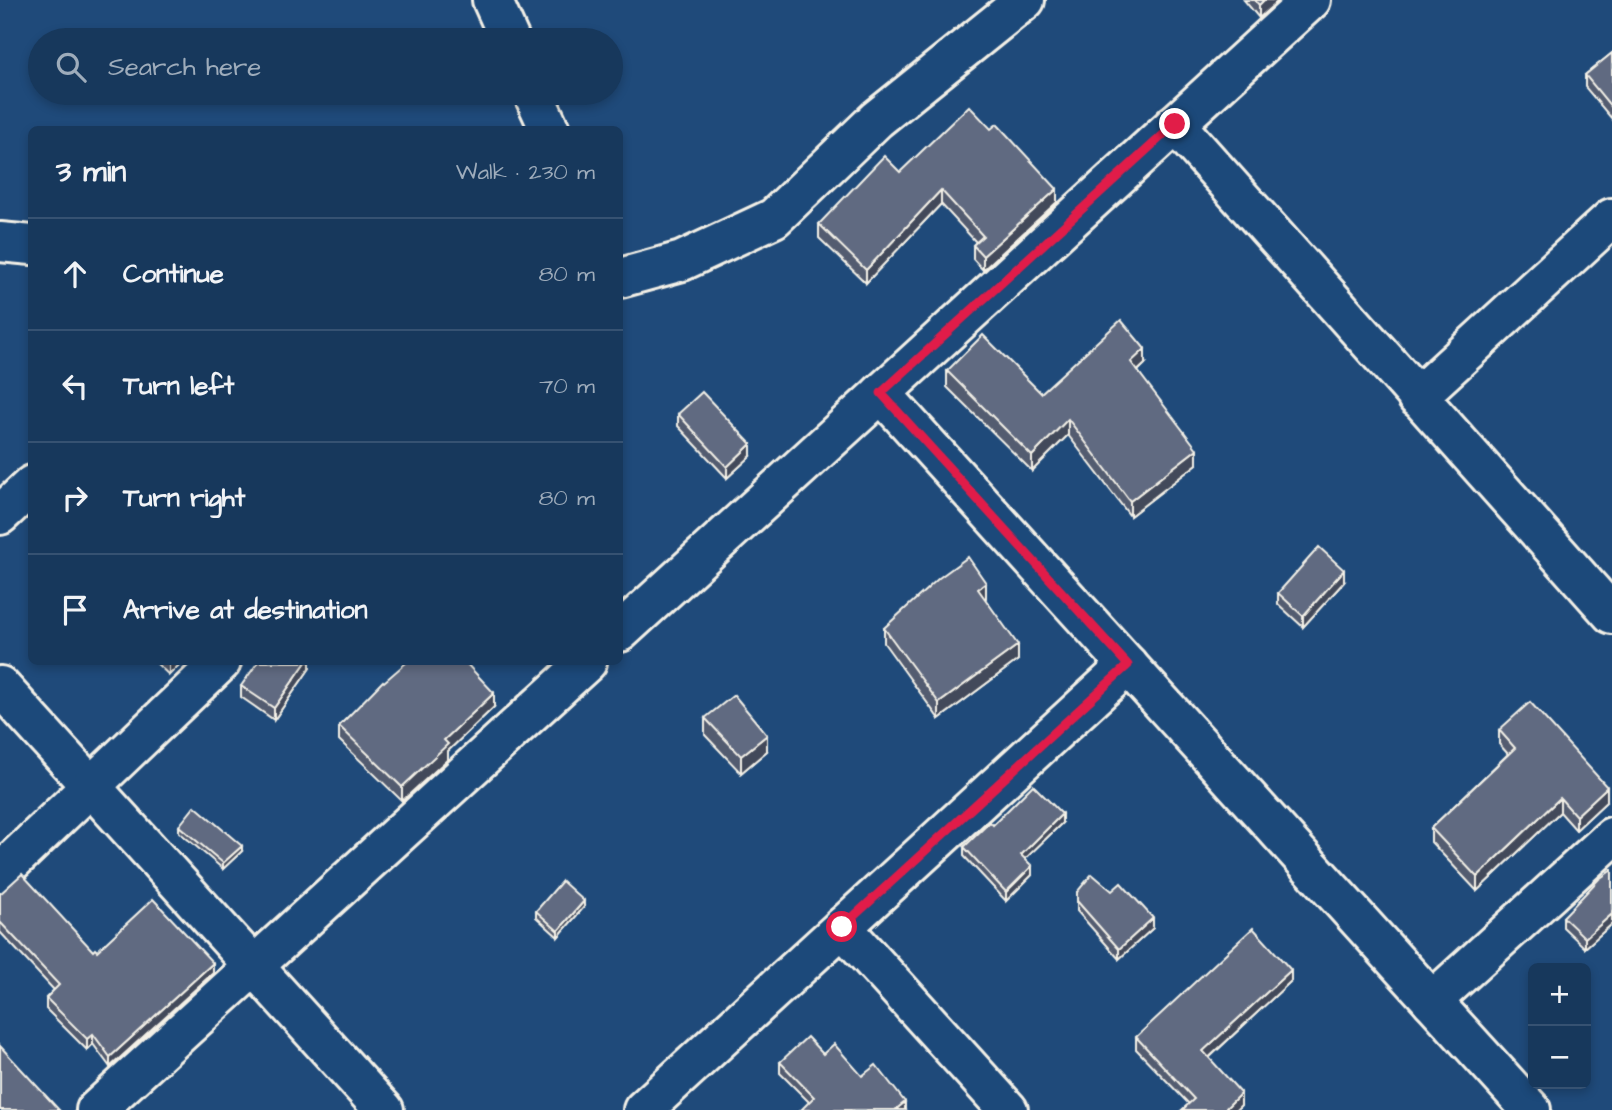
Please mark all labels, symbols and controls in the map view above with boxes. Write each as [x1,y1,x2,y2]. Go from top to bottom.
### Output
search box [28,28,623,105]
icon: search [52,48,90,86]
text: Search here [108,49,261,85]
route end [1159,108,1190,139]
text: 3 min [56,151,126,193]
text: Walk · 230 m [456,156,595,188]
icon: ahead [56,255,94,293]
text: Continue [123,256,224,292]
text: 80 m [538,258,595,290]
icon: left [56,367,94,405]
text: Turn left [123,368,234,404]
text: 70 m [539,370,595,402]
icon: right [56,479,94,517]
text: Turn right [123,480,245,516]
text: 80 m [538,482,595,514]
icon: arrive [56,591,94,629]
text: Arrive at destination [123,592,368,628]
route start [826,911,857,942]
map controls [1528,963,1591,1089]
button: + [1528,963,1591,1026]
button: − [1528,1026,1591,1089]

